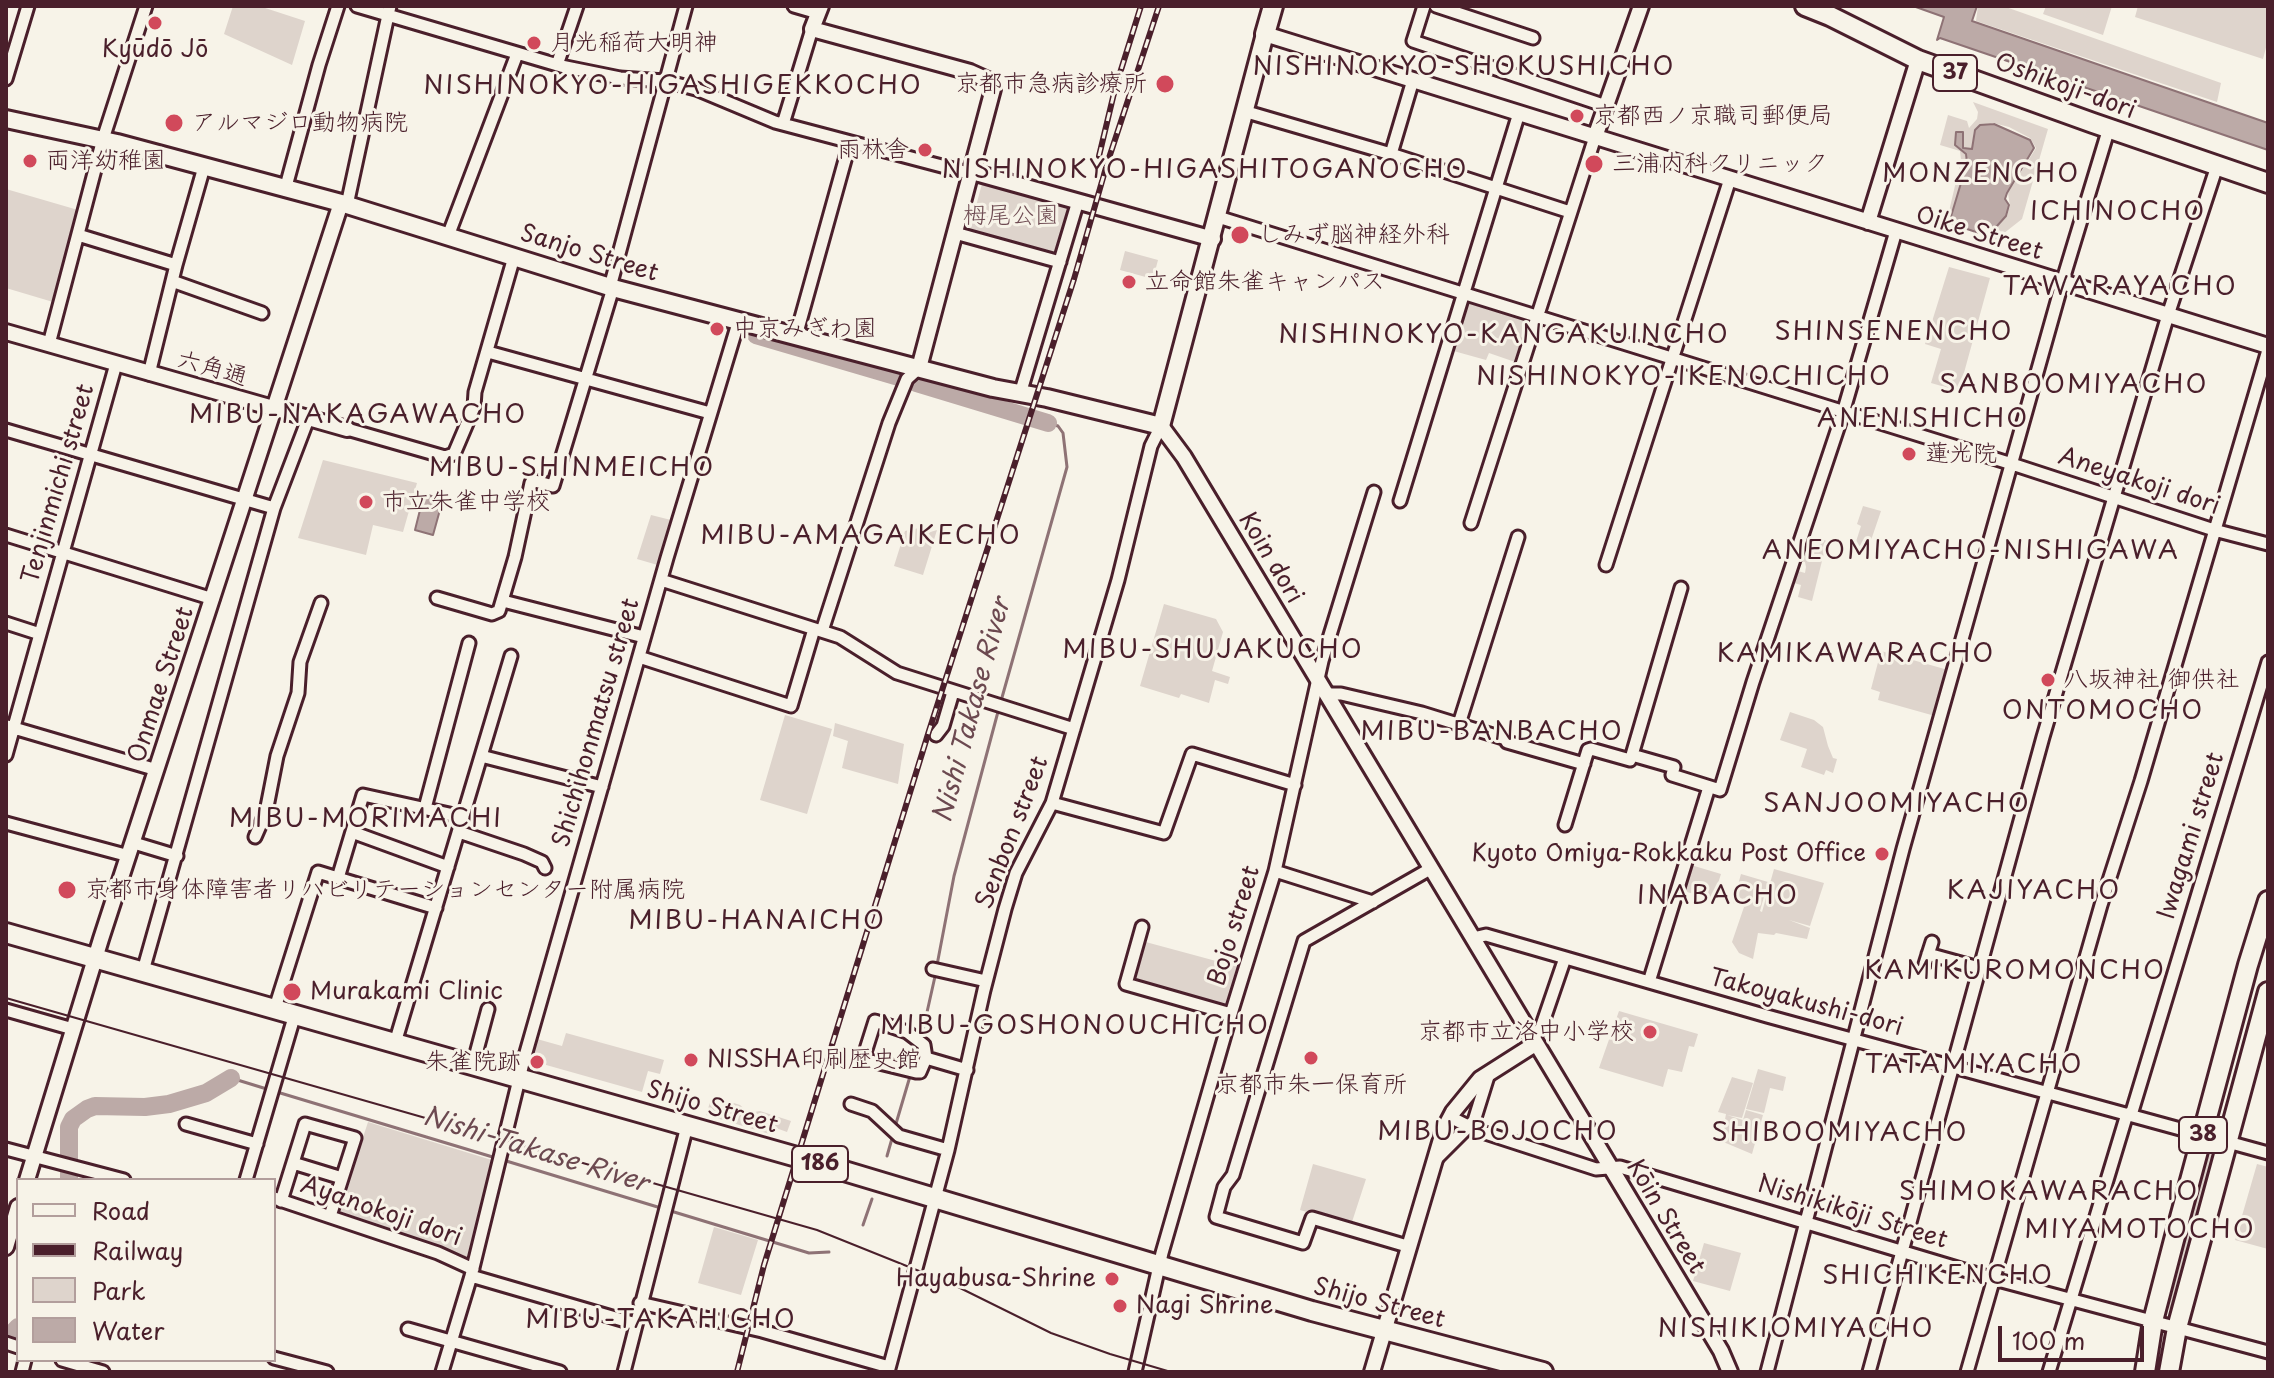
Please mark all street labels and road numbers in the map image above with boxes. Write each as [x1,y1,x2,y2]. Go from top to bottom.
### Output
street label: Oshikoji-dori [1991,48,2139,126]
road number: 37 [1933,55,1977,91]
street label: Oike Street [1912,201,2046,267]
street label: Sanjo Street [516,219,662,289]
street label: 六角通 [173,345,251,393]
street label: Tenjinmichi street [17,381,101,587]
street label: Aneyakoji dori [2055,442,2223,522]
street label: Koin dori [1232,507,1308,609]
street label: Shichihonmatsu street [548,595,646,851]
street label: Onmae Street [123,603,201,767]
street label: Iwagami street [2153,749,2231,923]
street label: Senbon street [971,753,1055,913]
street label: Bojo street [1203,862,1267,990]
street label: Takoyakushi-dori [1706,963,1906,1043]
street label: Shijo Street [643,1076,781,1140]
road number: 38 [2179,1117,2227,1153]
road number: 186 [792,1146,848,1182]
street label: Kōin Street [1620,1155,1710,1279]
street label: Nishikikōji Street [1753,1170,1951,1256]
street label: Ayanokoji dori [297,1171,465,1253]
street label: Shijo Street [1310,1273,1448,1335]

